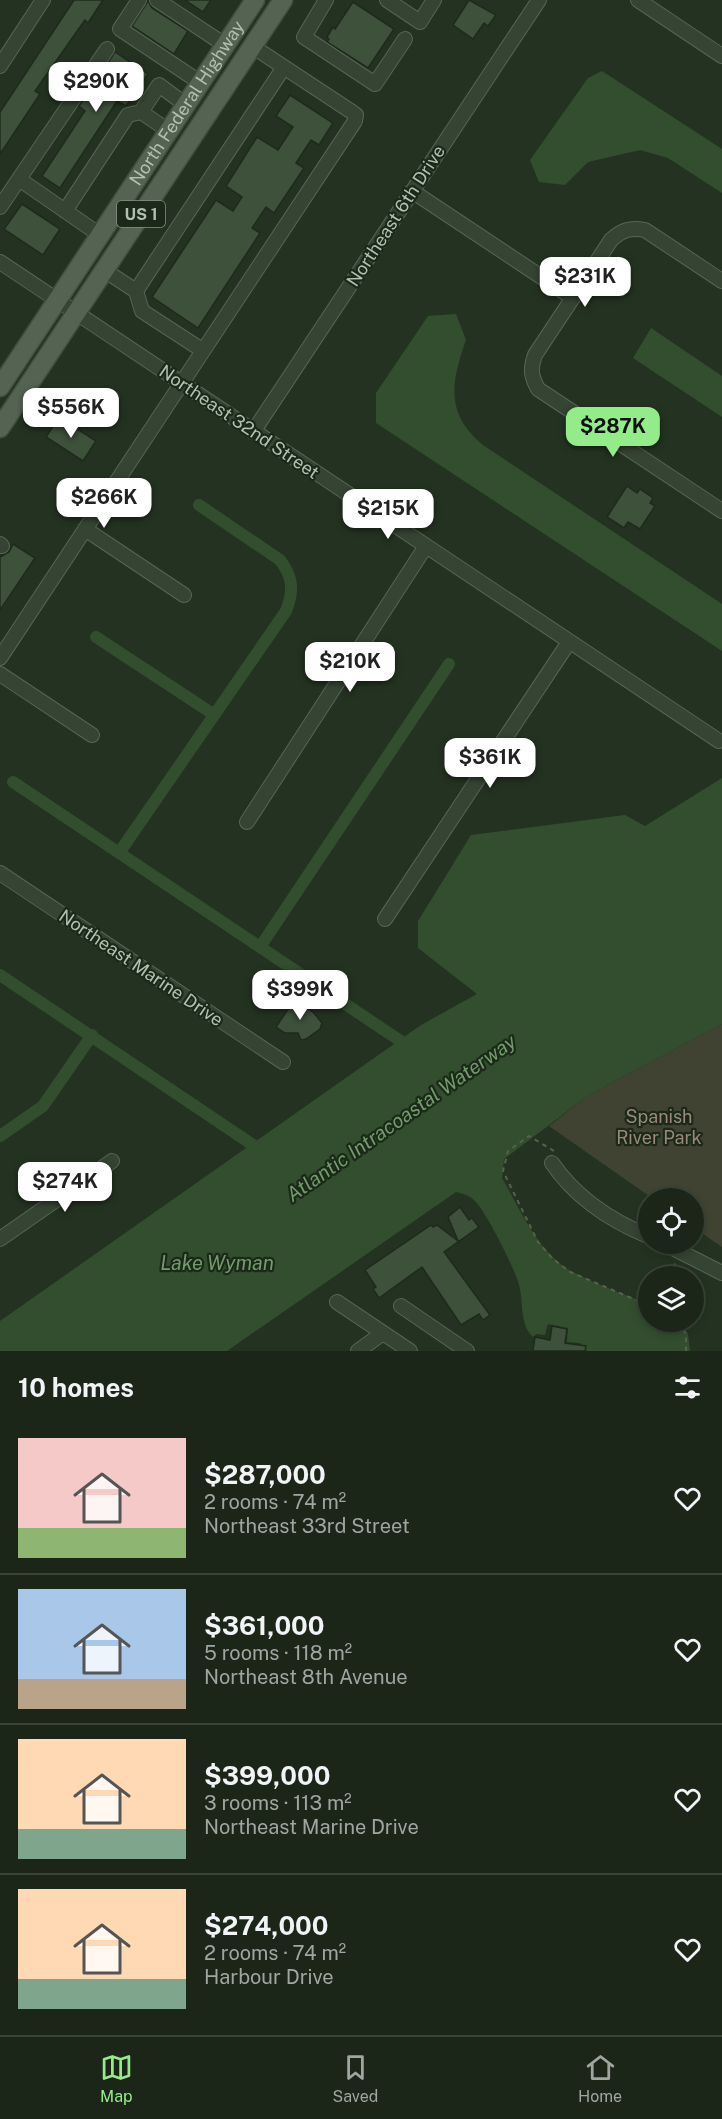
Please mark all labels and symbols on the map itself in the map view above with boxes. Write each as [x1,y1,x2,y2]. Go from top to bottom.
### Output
street label: North Federal Highway [125,16,249,189]
pin: $290K [54,62,138,113]
street label: Northeast 6th Drive [342,141,449,290]
road number: US 1 [117,201,165,227]
pin: $231K [543,257,627,308]
street label: Northeast 32nd Street [155,360,323,483]
pin: $556K [29,388,113,439]
pin: $287K [571,407,655,458]
pin: $266K [62,478,146,529]
pin: $215K [346,489,430,540]
pin: $210K [308,642,392,693]
pin: $361K [448,738,532,789]
street label: Northeast Marine Drive [55,905,227,1030]
pin: $399K [258,970,342,1021]
water label: Atlantic Intracoastal Waterway [282,1029,521,1207]
park label: Spanish River Park [616,1106,702,1148]
pin: $274K [23,1162,107,1213]
water label: Lake Wyman [160,1251,274,1275]

